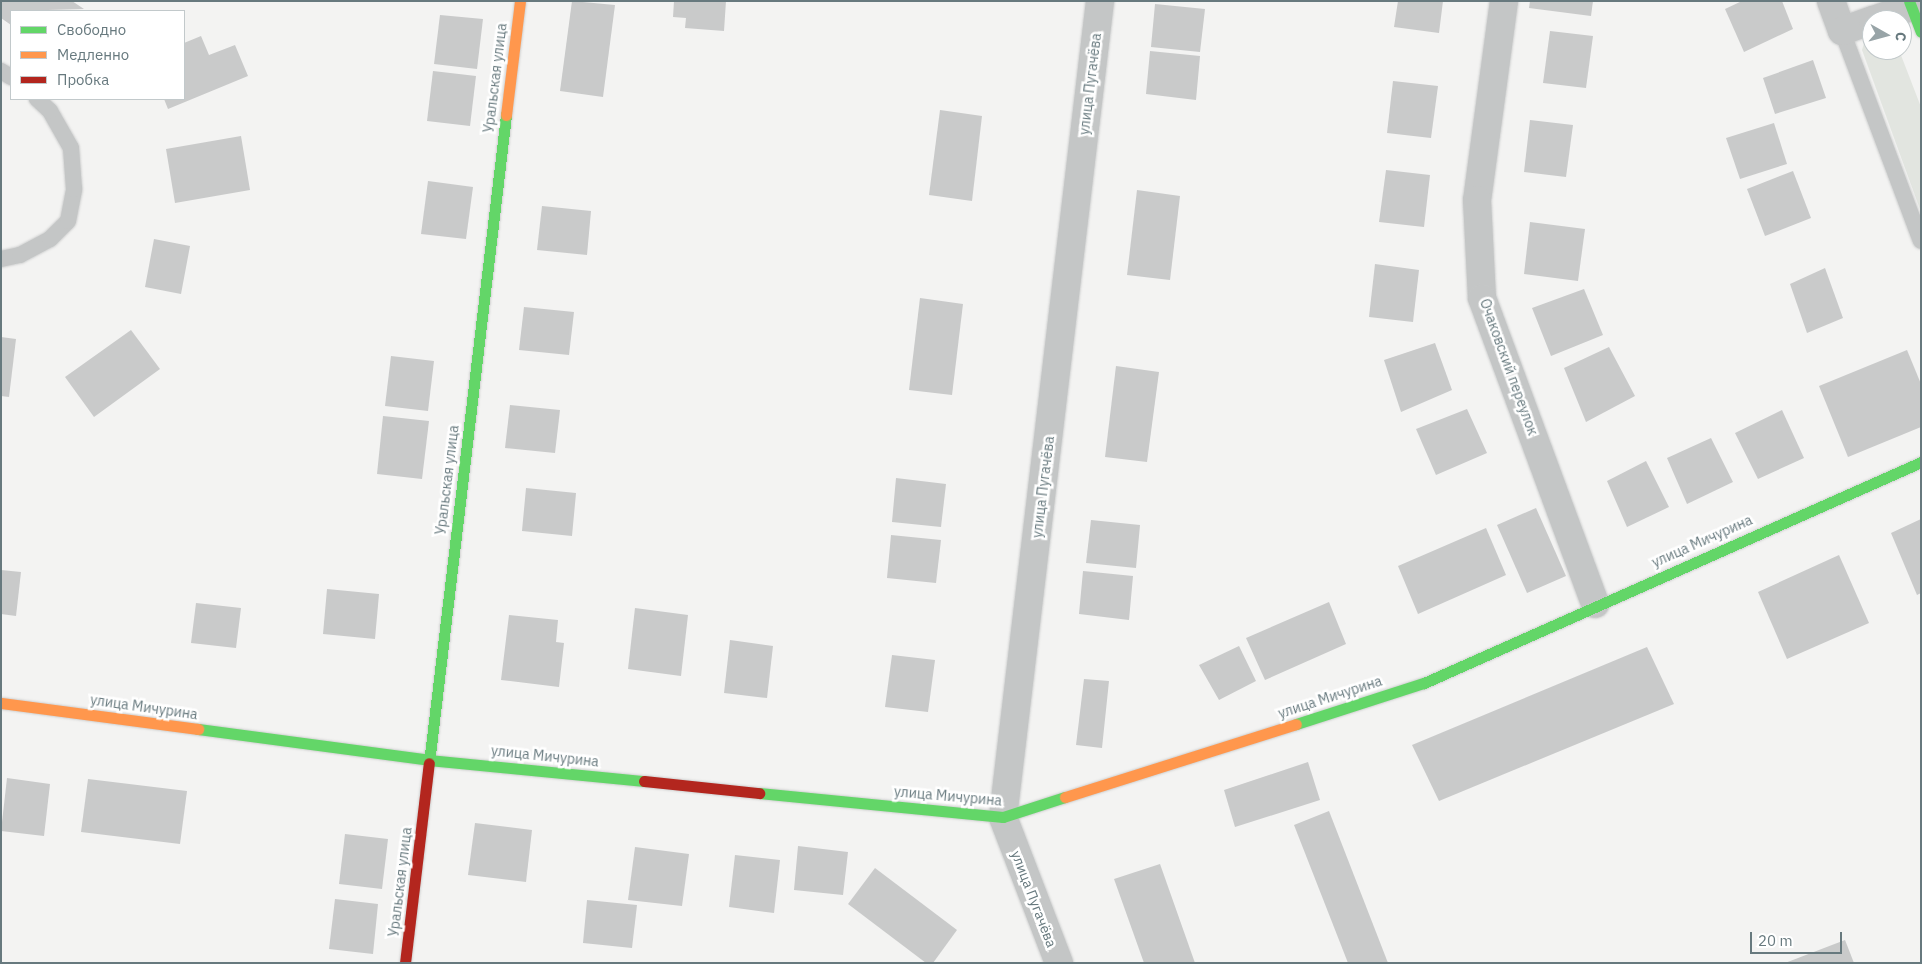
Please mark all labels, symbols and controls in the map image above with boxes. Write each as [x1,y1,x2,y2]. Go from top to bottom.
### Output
legend [10,10,185,100]
north arrow [1862,10,1912,60]
text: Свободно [57,20,126,39]
street label: Уральская улица [480,22,510,134]
text: С [1891,31,1910,42]
street label: улица Пугачёва [1075,32,1105,136]
text: Медленно [57,45,129,64]
text: Пробка [57,70,109,89]
street label: Очаковский переулок [1476,296,1542,438]
street label: Уральская улица [432,424,462,536]
street label: улица Пугачёва [1028,435,1058,539]
street label: улица Мичурина [1649,511,1755,571]
street label: улица Мичурина [1276,672,1384,722]
street label: улица Мичурина [89,691,199,723]
street label: улица Мичурина [490,742,600,770]
street label: улица Мичурина [893,783,1003,809]
street label: Уральская улица [385,826,415,938]
street label: улица Пугачёва [1008,848,1060,950]
scale bar [1752,922,1844,954]
text: 20 m [1758,931,1793,950]

